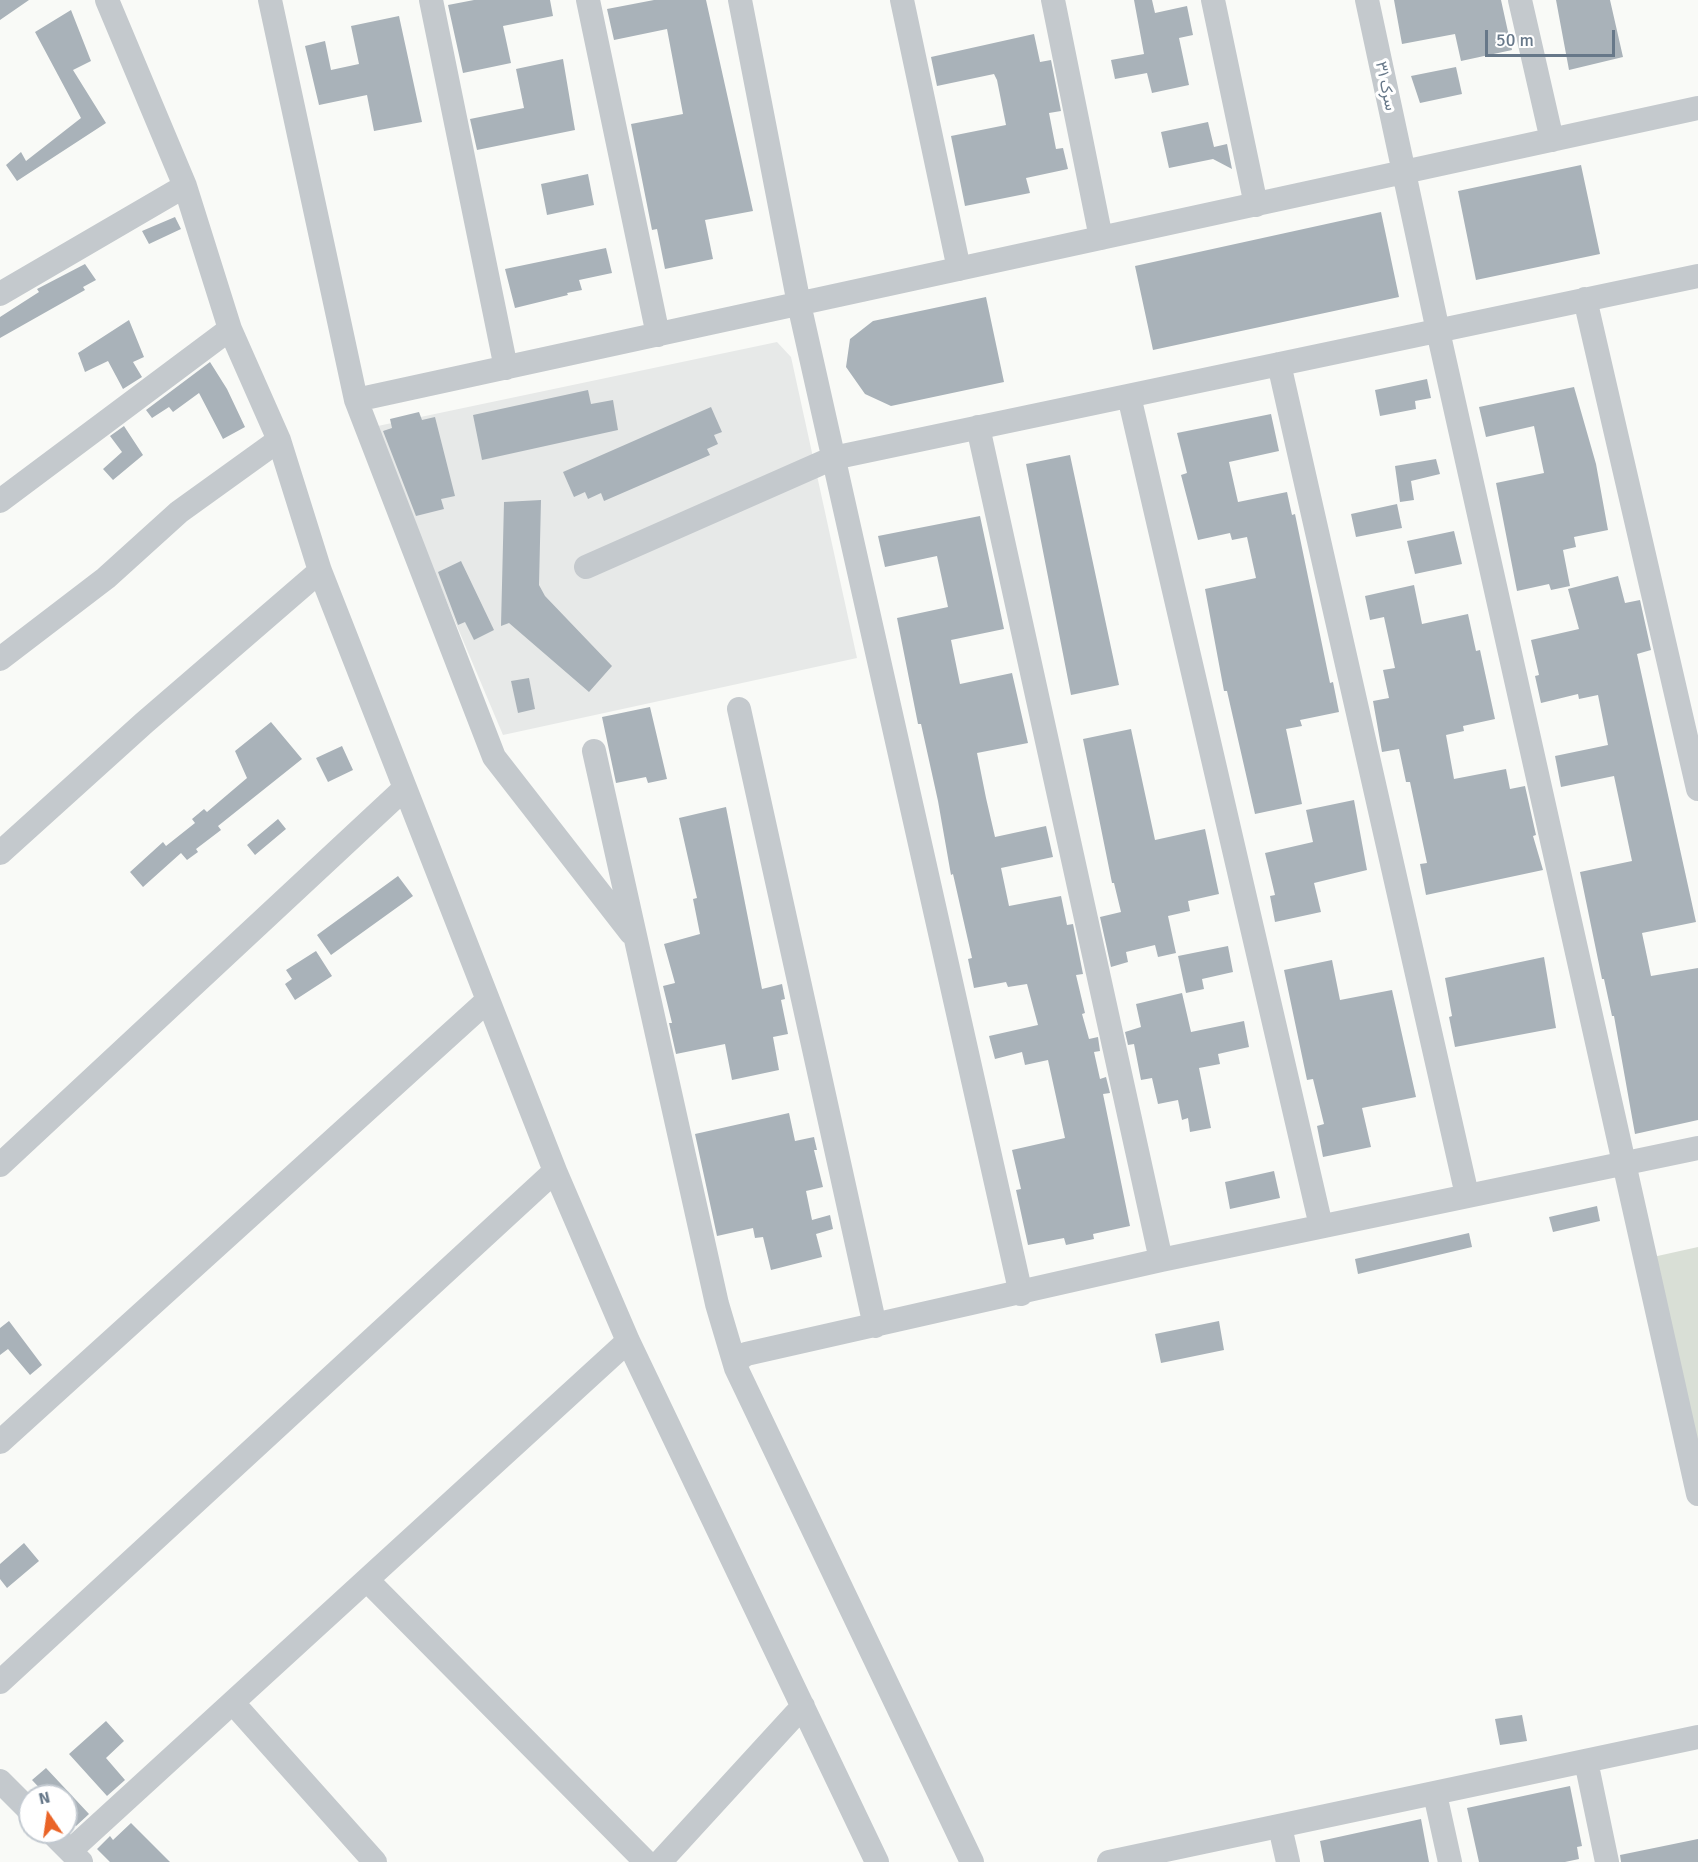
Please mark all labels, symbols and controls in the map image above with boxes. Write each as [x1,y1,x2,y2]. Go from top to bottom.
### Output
scale bar [1488,18,1618,56]
text: 50 m [1496,29,1534,51]
street label: سرک ۳۱ [1370,60,1400,112]
north arrow [18,1784,78,1844]
text: N [37,1787,52,1809]

